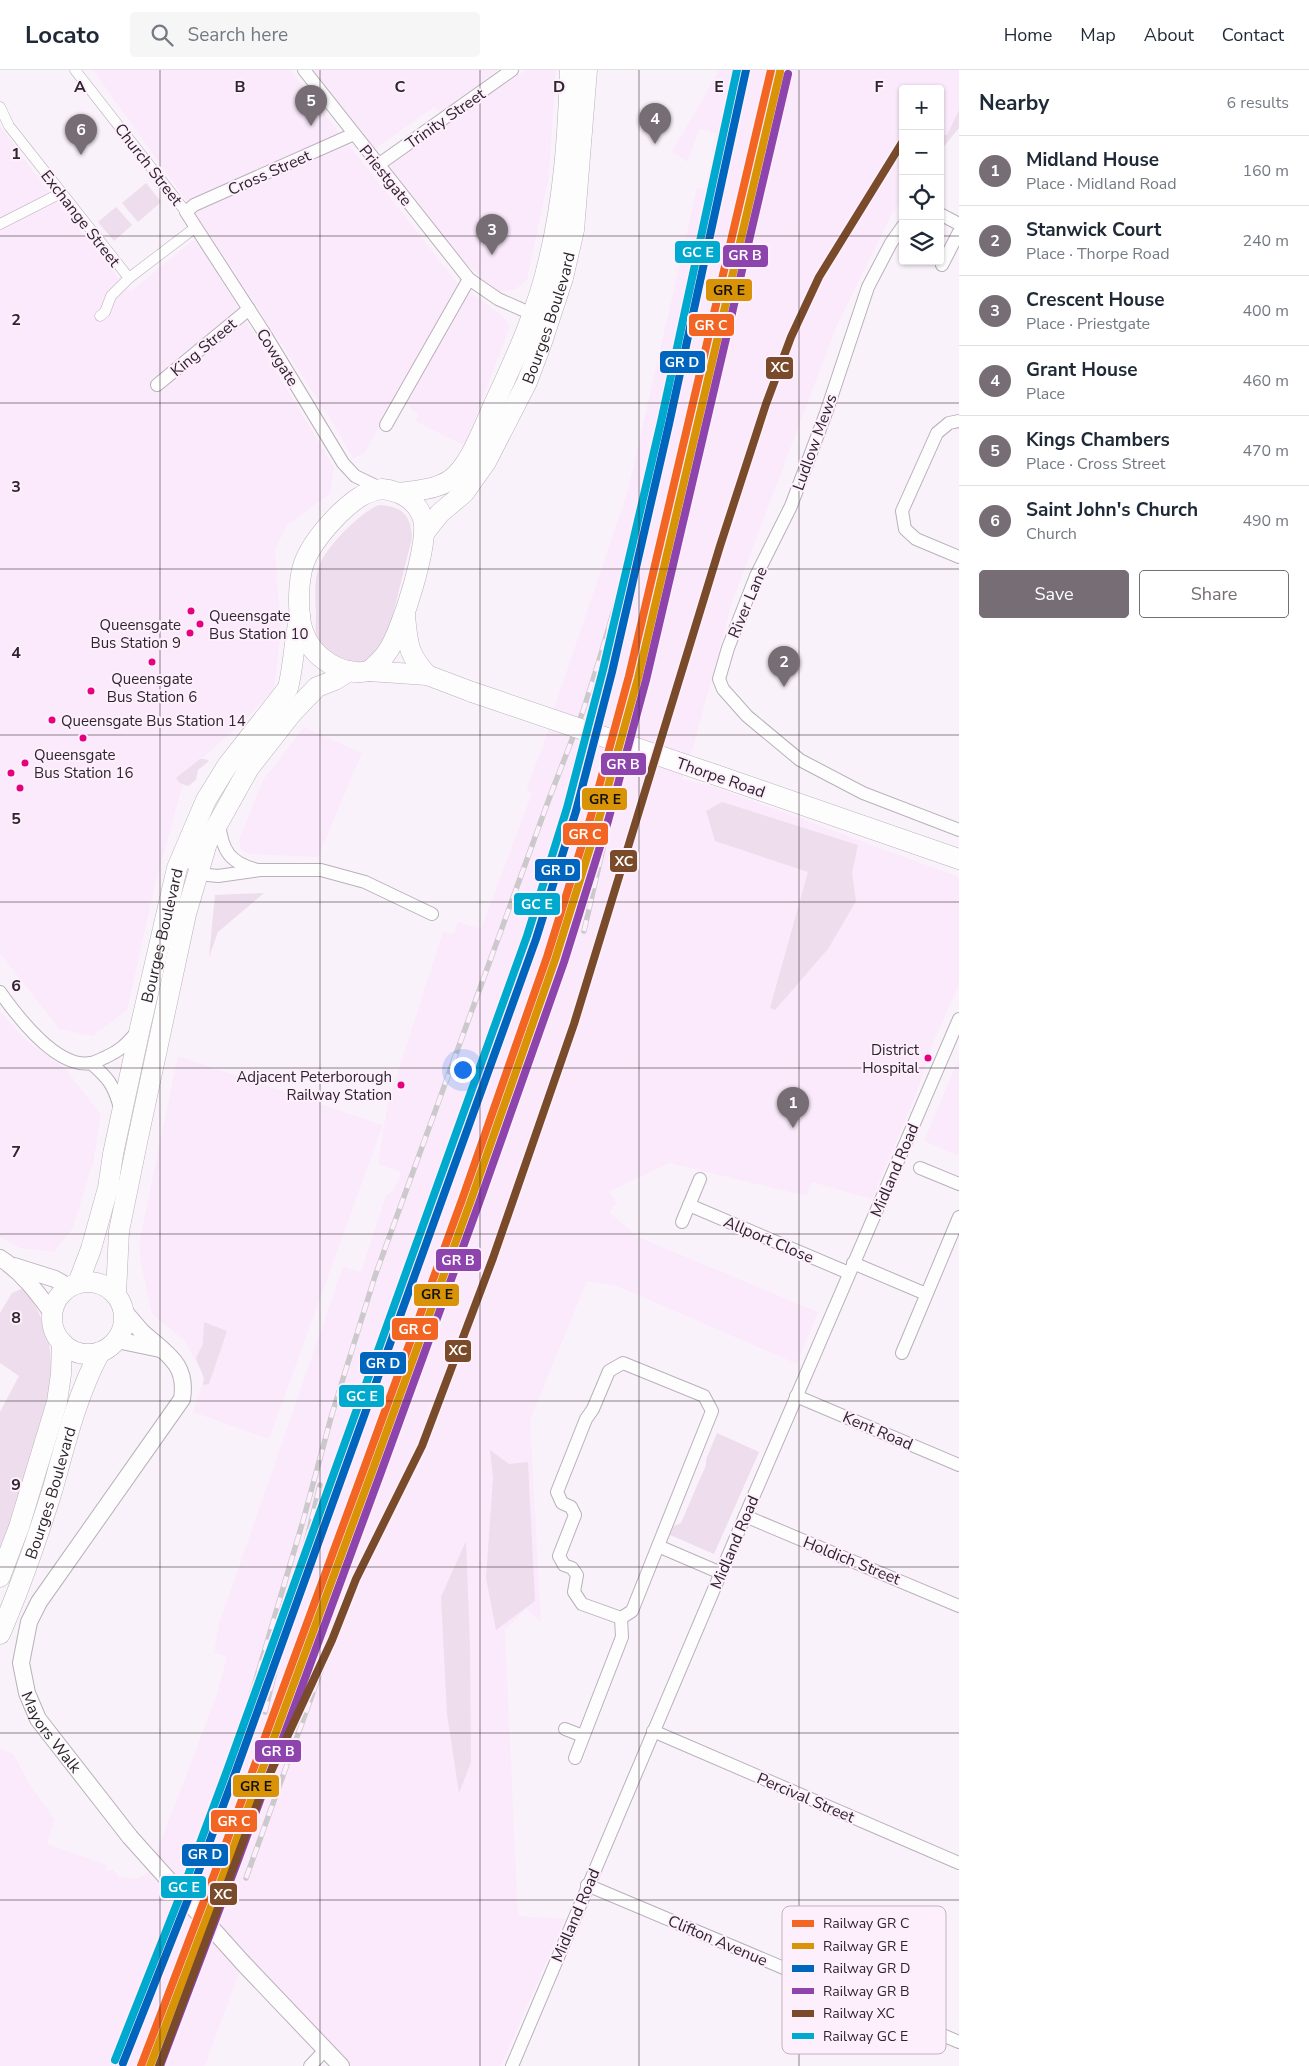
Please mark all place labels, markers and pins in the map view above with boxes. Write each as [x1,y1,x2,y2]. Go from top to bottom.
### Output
pin: 5 [295,85,327,126]
pin: 4 [639,103,671,144]
pin: 6 [65,114,97,155]
pin: 3 [476,214,508,255]
unlabelled marker [186,606,196,616]
place label: Queensgate Bus Station 10 [209,606,308,644]
place label: Queensgate Bus Station 9 [91,615,181,653]
marker: Queensgate Bus Station 10 [195,619,205,629]
marker: Queensgate Bus Station 9 [185,628,195,638]
pin: 2 [768,646,800,687]
marker: Queensgate Bus Station 6 [147,657,157,667]
place label: Queensgate Bus Station 6 [107,669,197,707]
unlabelled marker [86,686,96,696]
place label: Queensgate Bus Station 14 [61,711,246,731]
marker: Queensgate Bus Station 14 [47,715,57,725]
unlabelled marker [78,733,88,743]
place label: Queensgate Bus Station 16 [34,745,133,783]
marker: Queensgate Bus Station 16 [20,758,30,768]
unlabelled marker [6,768,16,778]
unlabelled marker [15,783,25,793]
place label: District Hospital [862,1040,920,1078]
marker: District Hospital [923,1053,933,1063]
place label: Adjacent Peterborough Railway Station [236,1067,392,1105]
marker: Adjacent Peterborough Railway Station [396,1080,406,1090]
pin: 1 [777,1087,809,1128]

